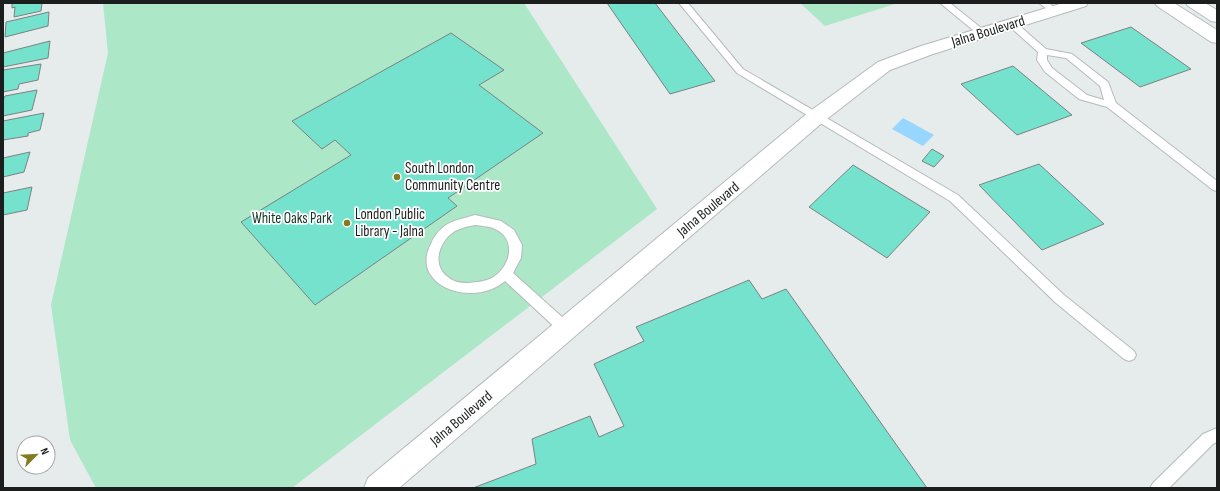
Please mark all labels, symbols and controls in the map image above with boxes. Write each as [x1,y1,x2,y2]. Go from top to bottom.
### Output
street label: Jalna Boulevard [948,11,1027,52]
place label: South London Community Centre [405,159,500,195]
marker: South London Community Centre [392,172,402,182]
street label: Jalna Boulevard [672,178,743,242]
place label: London Public Library - Jalna [355,205,425,241]
park label: White Oaks Park [252,209,332,228]
marker: London Public Library - Jalna [342,218,352,228]
street label: Jalna Boulevard [425,387,496,451]
north arrow [16,435,56,475]
text: N [38,446,52,457]

